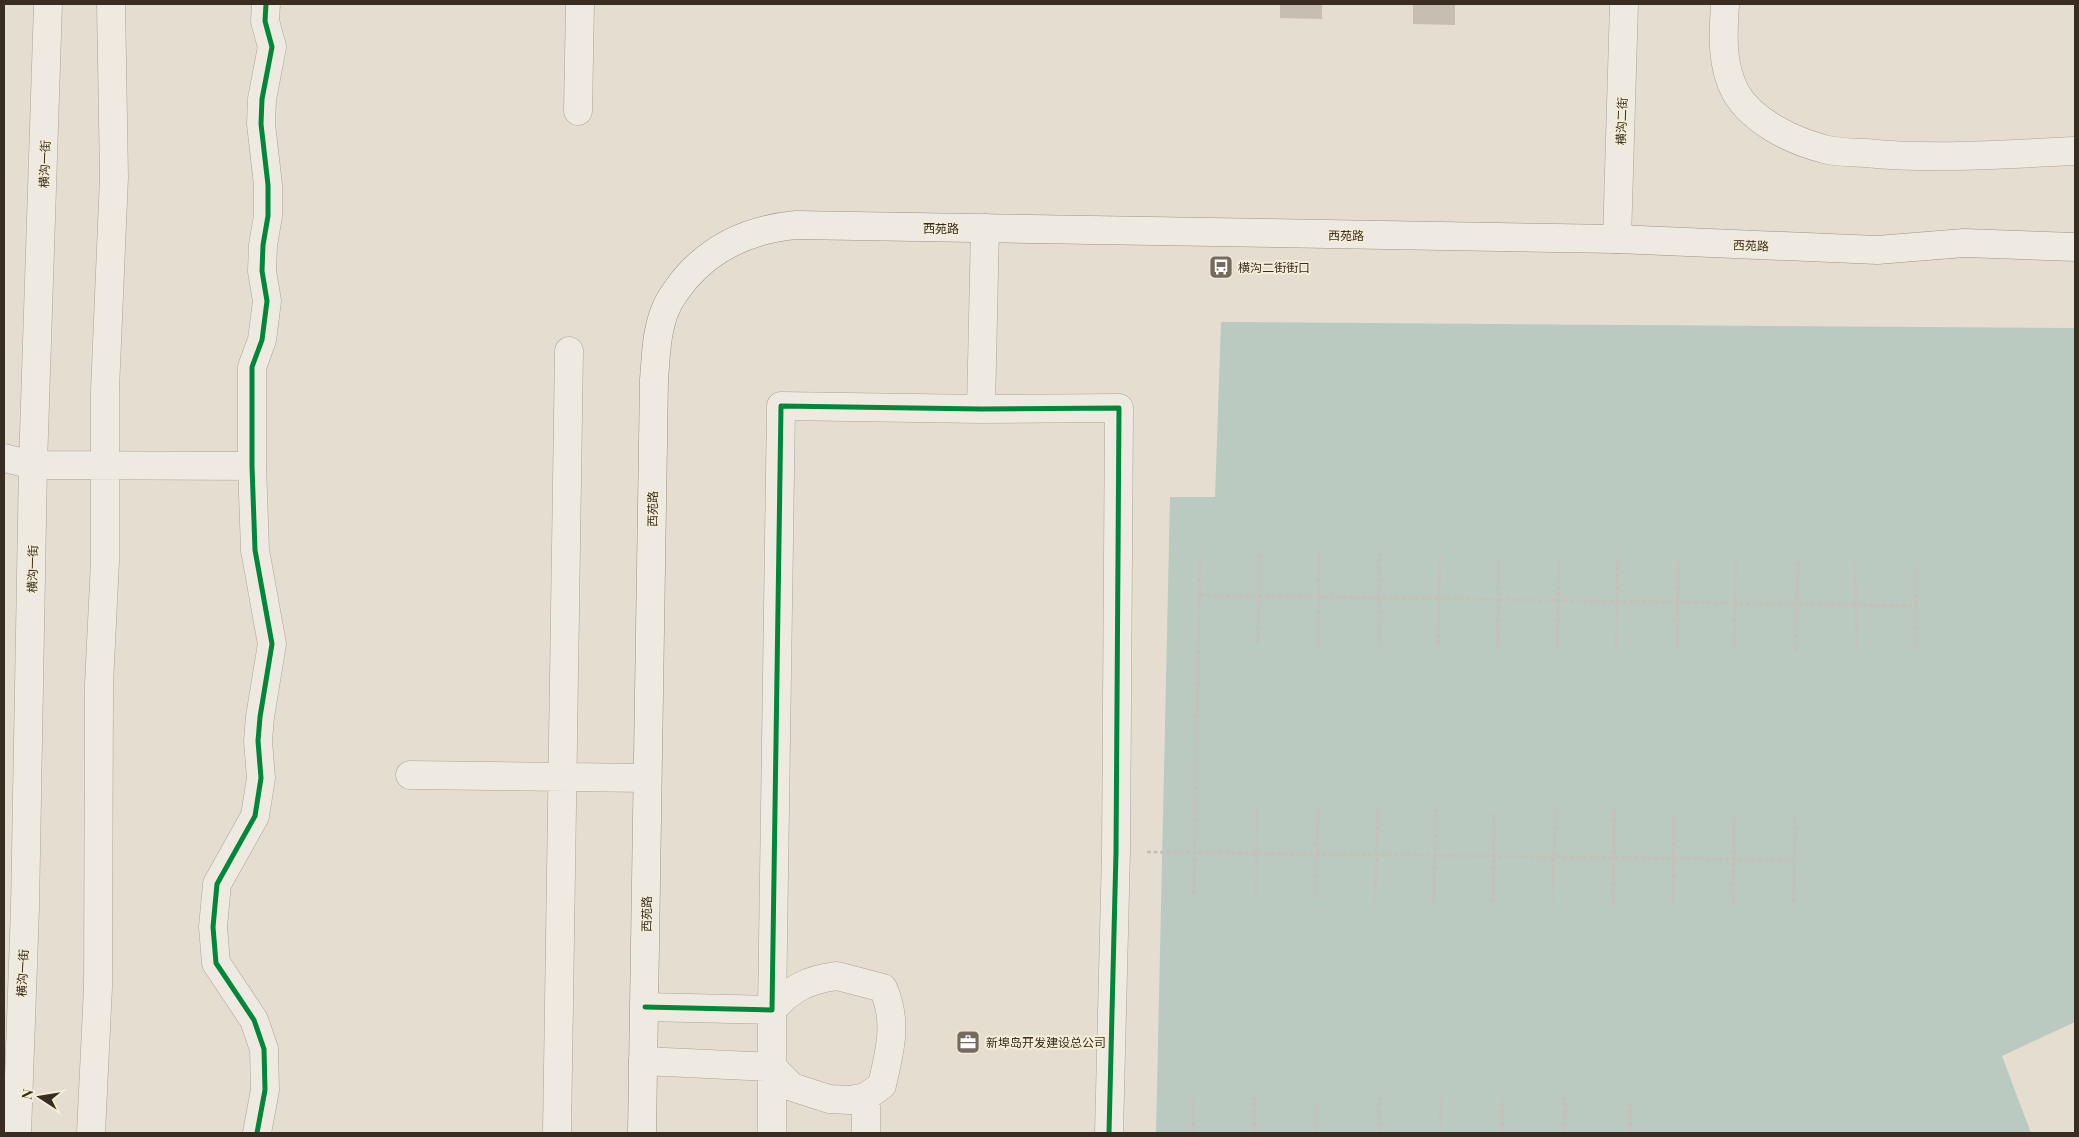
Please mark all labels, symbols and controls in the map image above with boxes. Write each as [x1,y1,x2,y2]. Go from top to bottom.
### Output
street label: 横沟二街 [1612,97,1630,145]
street label: 横沟一街 [35,140,53,188]
street label: 西苑路 [923,220,959,236]
street label: 西苑路 [1328,227,1364,243]
street label: 西苑路 [1733,236,1769,254]
bus stop icon: 横沟二街街口 [1208,254,1234,280]
place label: 横沟二街街口 [1238,259,1310,275]
street label: 西苑路 [644,491,660,527]
street label: 横沟一街 [24,545,40,593]
street label: 西苑路 [638,896,654,932]
street label: 横沟一街 [13,949,31,997]
office icon: 新埠岛开发建设总公司 [955,1029,981,1055]
place label: 新埠岛开发建设总公司 [986,1034,1106,1050]
north arrow [15,1072,65,1122]
text: N [16,1087,37,1101]

